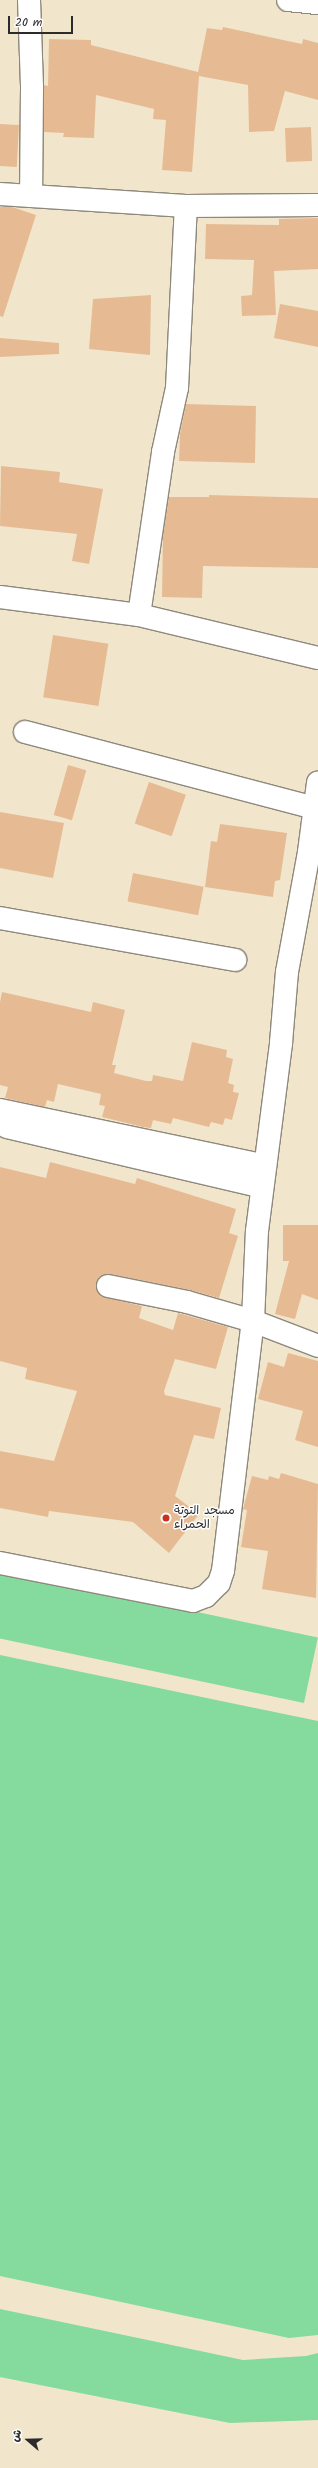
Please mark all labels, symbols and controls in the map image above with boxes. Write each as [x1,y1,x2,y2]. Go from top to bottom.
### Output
scale bar [10,8,75,34]
text: 20 m [15,13,42,32]
place label: مسجد التوتة الحمراء [174,1504,235,1532]
marker: مسجد التوتة الحمراء [161,1513,171,1523]
north arrow [8,2420,48,2460]
text: ش [6,2427,27,2445]

